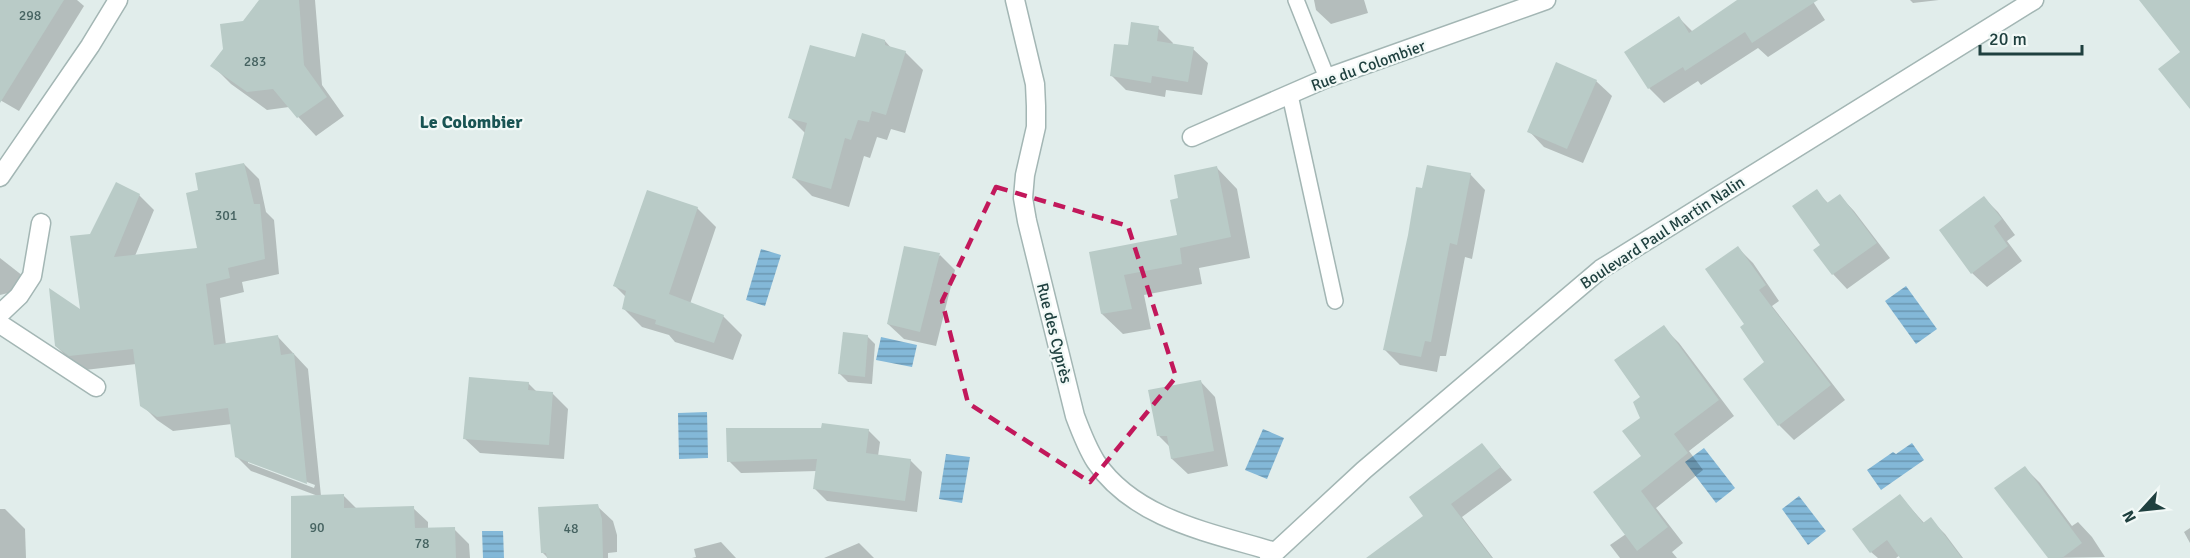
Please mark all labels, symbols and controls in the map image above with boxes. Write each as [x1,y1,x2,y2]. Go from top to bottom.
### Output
house number: 298 [19,7,41,24]
scale bar [1980,18,2082,56]
text: 20 m [1989,28,2027,50]
street label: Rue du Colombier [1308,36,1428,96]
house number: 283 [244,53,266,70]
district label: Le Colombier [420,111,523,133]
street label: Boulevard Paul Martin Nalin [1576,172,1749,294]
house number: 301 [215,207,237,224]
street label: Rue des Cyprès [1032,281,1076,385]
north arrow [2112,480,2172,540]
text: N [2118,507,2141,526]
house number: 90 [309,519,325,536]
house number: 48 [563,520,579,537]
house number: 78 [414,535,430,552]

